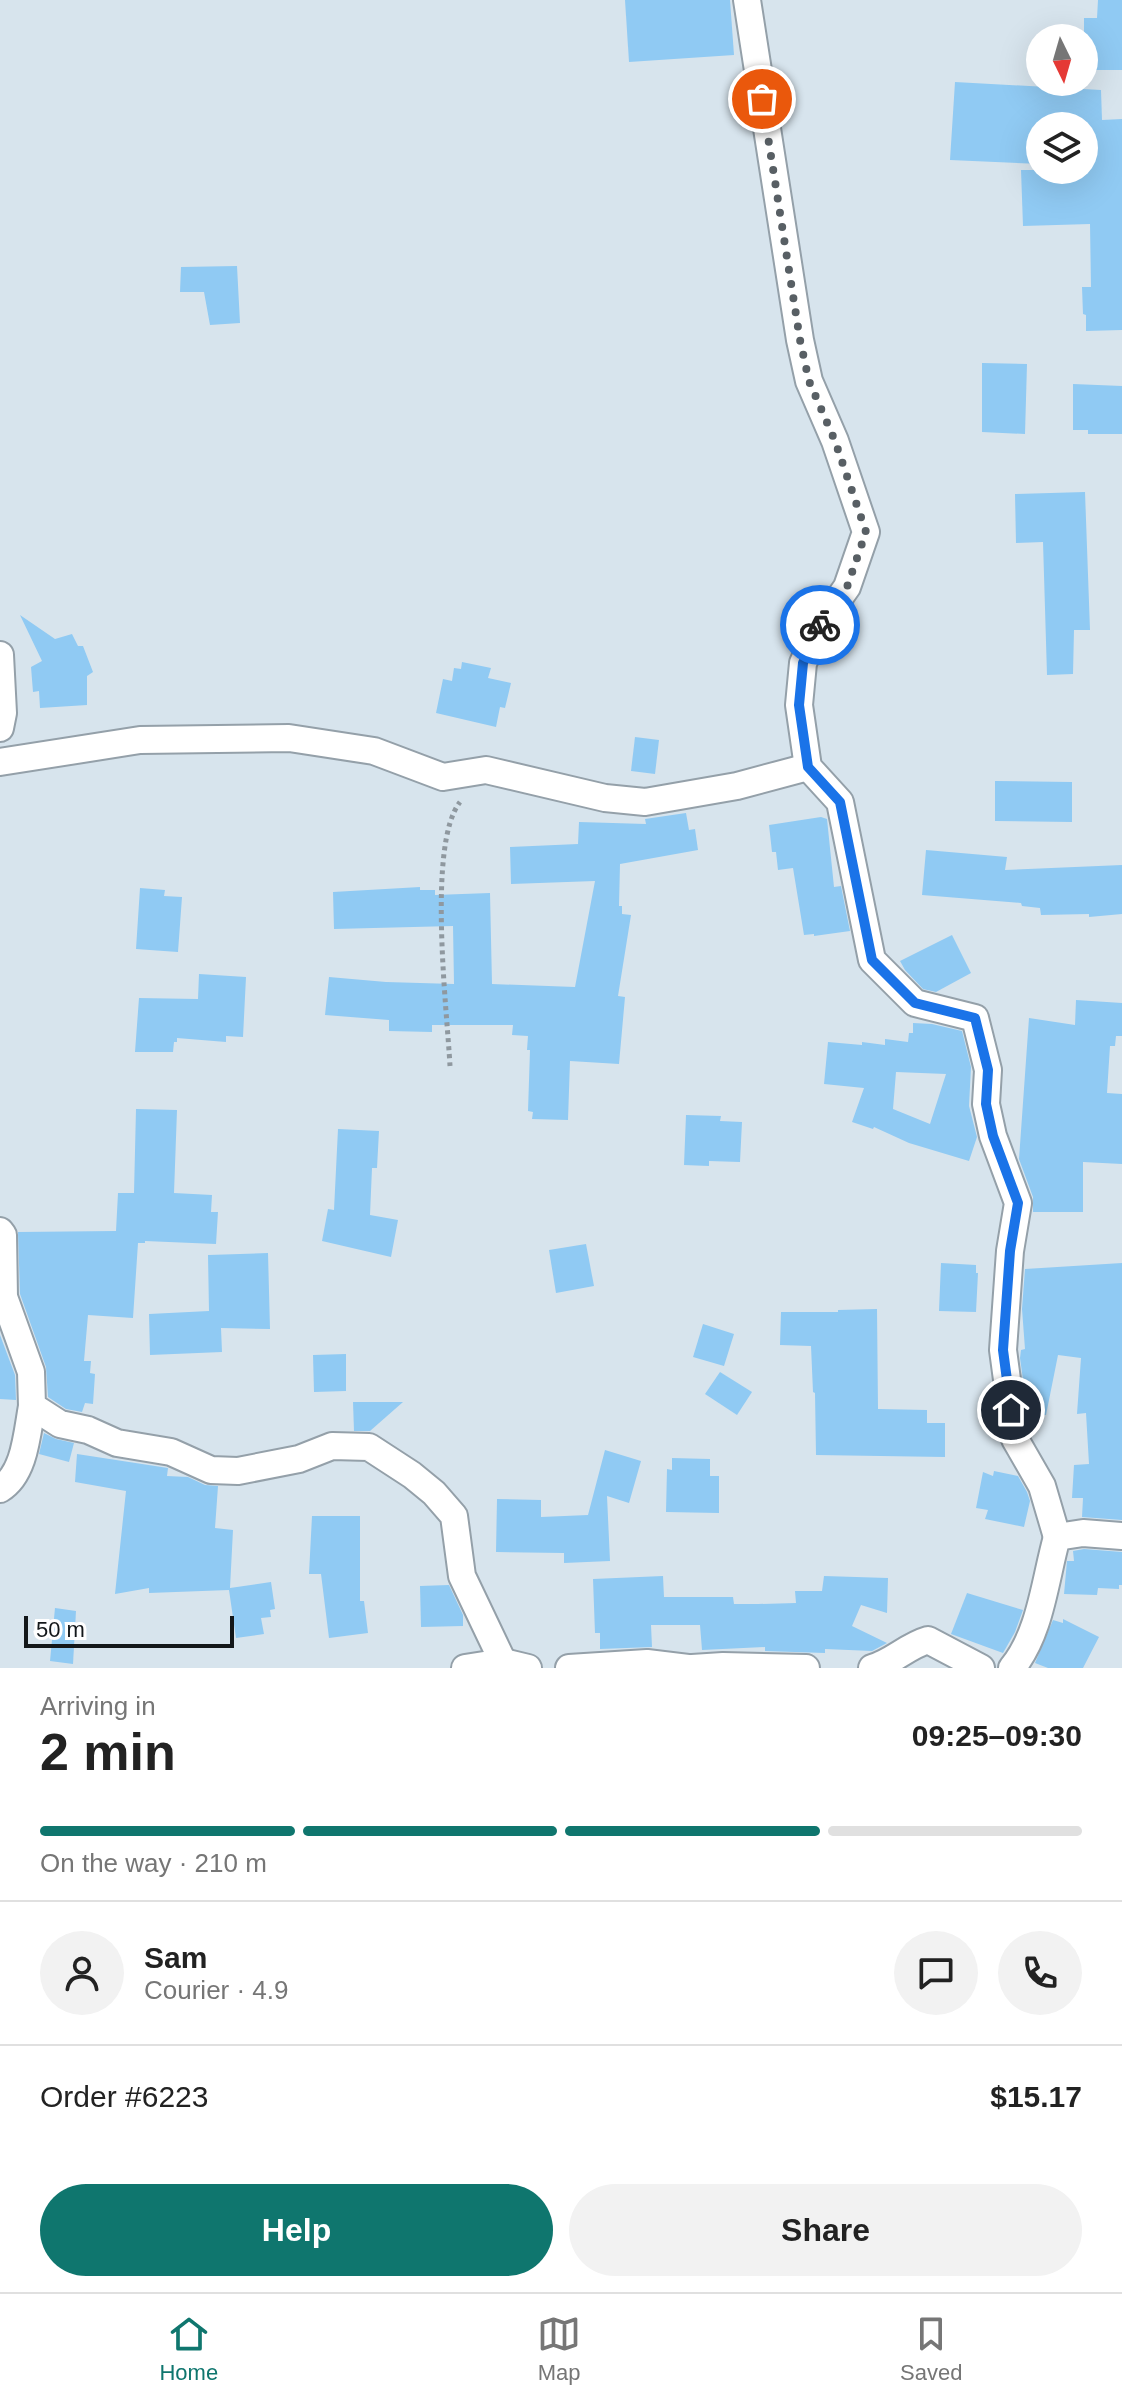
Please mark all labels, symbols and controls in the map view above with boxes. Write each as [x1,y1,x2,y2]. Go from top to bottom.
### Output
north arrow [1026,24,1098,96]
map controls [1026,24,1098,184]
pin [728,65,796,133]
icon: bag [740,77,784,121]
button: layers [1026,112,1098,184]
courier [780,585,860,665]
icon: bike [798,603,842,647]
pin [977,1376,1045,1444]
icon: home [989,1388,1033,1432]
scale bar [24,1612,234,1648]
text: 50 m [36,1617,85,1642]
text: Arriving in [40,1691,156,1721]
text: 09:25–09:30 [912,1719,1082,1752]
text: 2 min [40,1723,176,1781]
text: On the way · 210 m [40,1848,267,1878]
button: person [40,1931,124,2015]
button: chat [894,1931,978,2015]
button: phone [998,1931,1082,2015]
text: Sam [144,1941,207,1974]
text: Courier · 4.9 [144,1975,289,2005]
text: Order #6223 [40,2080,208,2113]
text: $15.17 [990,2080,1082,2113]
button: Help [40,2184,553,2276]
button: Share [569,2184,1082,2276]
tab: Home [159,2312,218,2386]
tab: Map [537,2312,581,2386]
tab: Saved [900,2312,963,2386]

